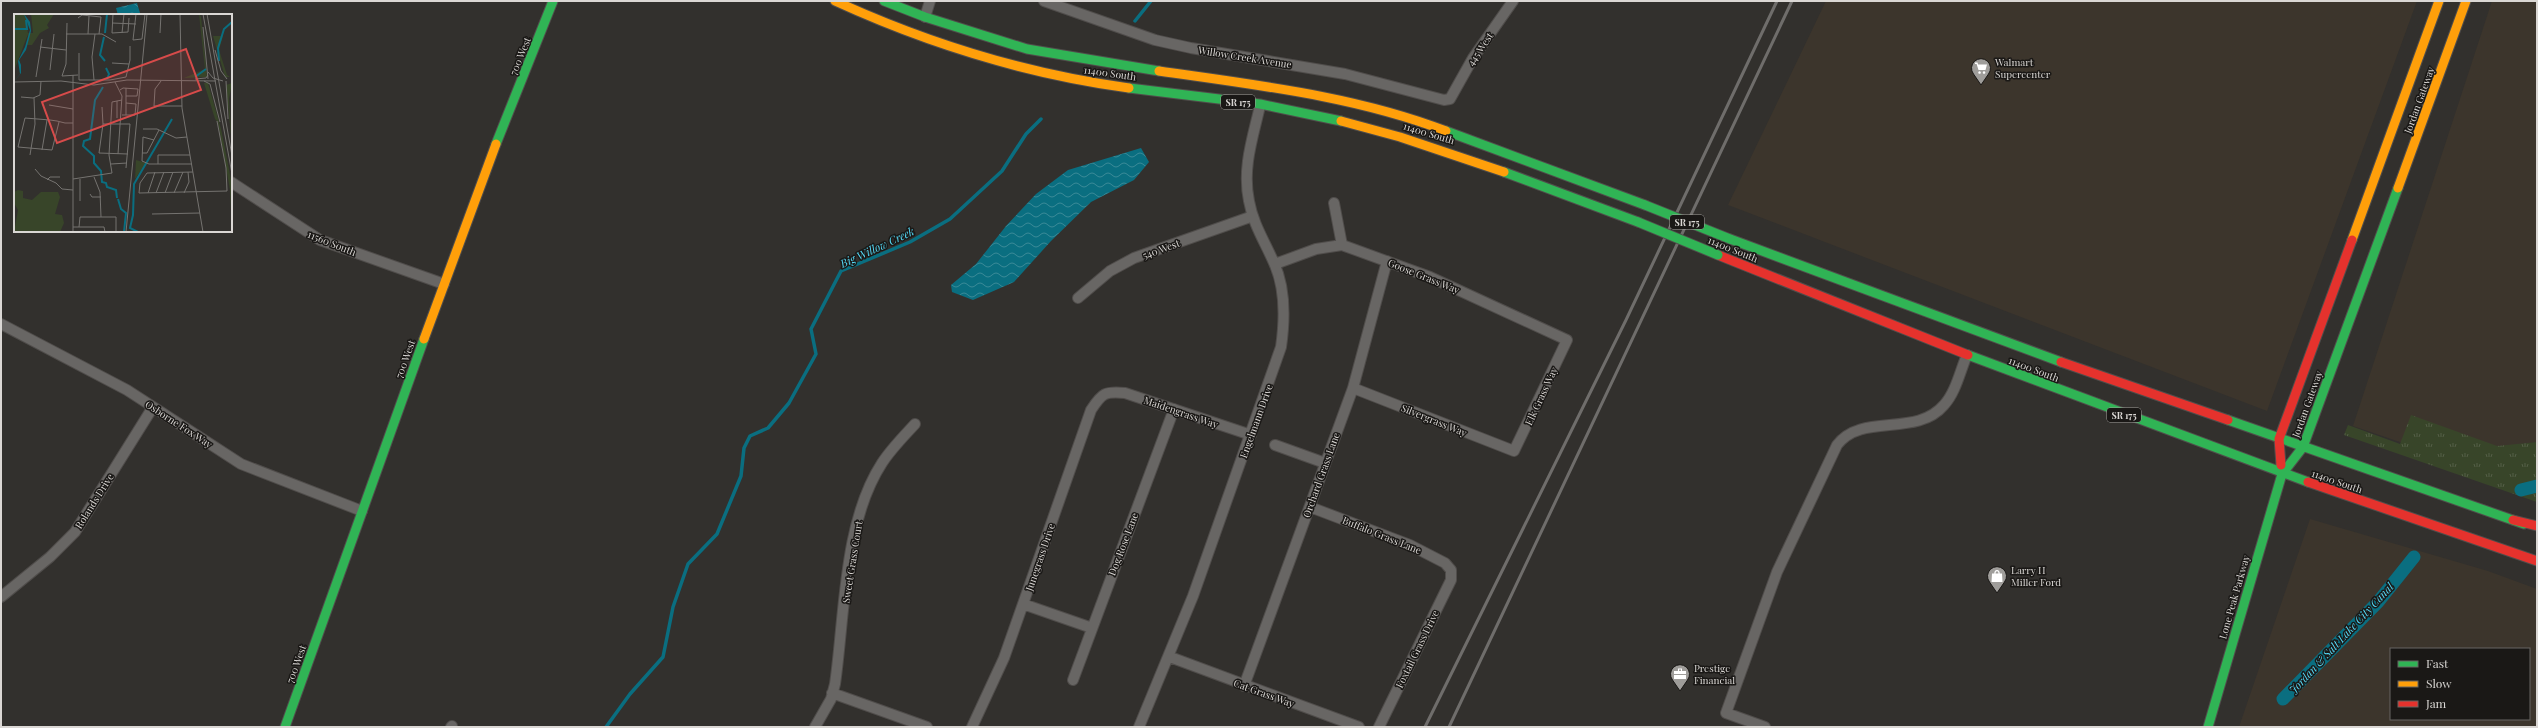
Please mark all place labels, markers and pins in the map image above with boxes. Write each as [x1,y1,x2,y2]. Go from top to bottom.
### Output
place label: Walmart Supercenter [1994,55,2051,81]
supermarket icon: Walmart Supercenter [1970,57,1992,85]
place label: Larry H Miller Ford [2011,563,2061,589]
shop icon: Larry H Miller Ford [1986,565,2008,593]
place label: Prestige Financial [1694,661,1735,687]
office icon: Prestige Financial [1669,663,1691,691]

